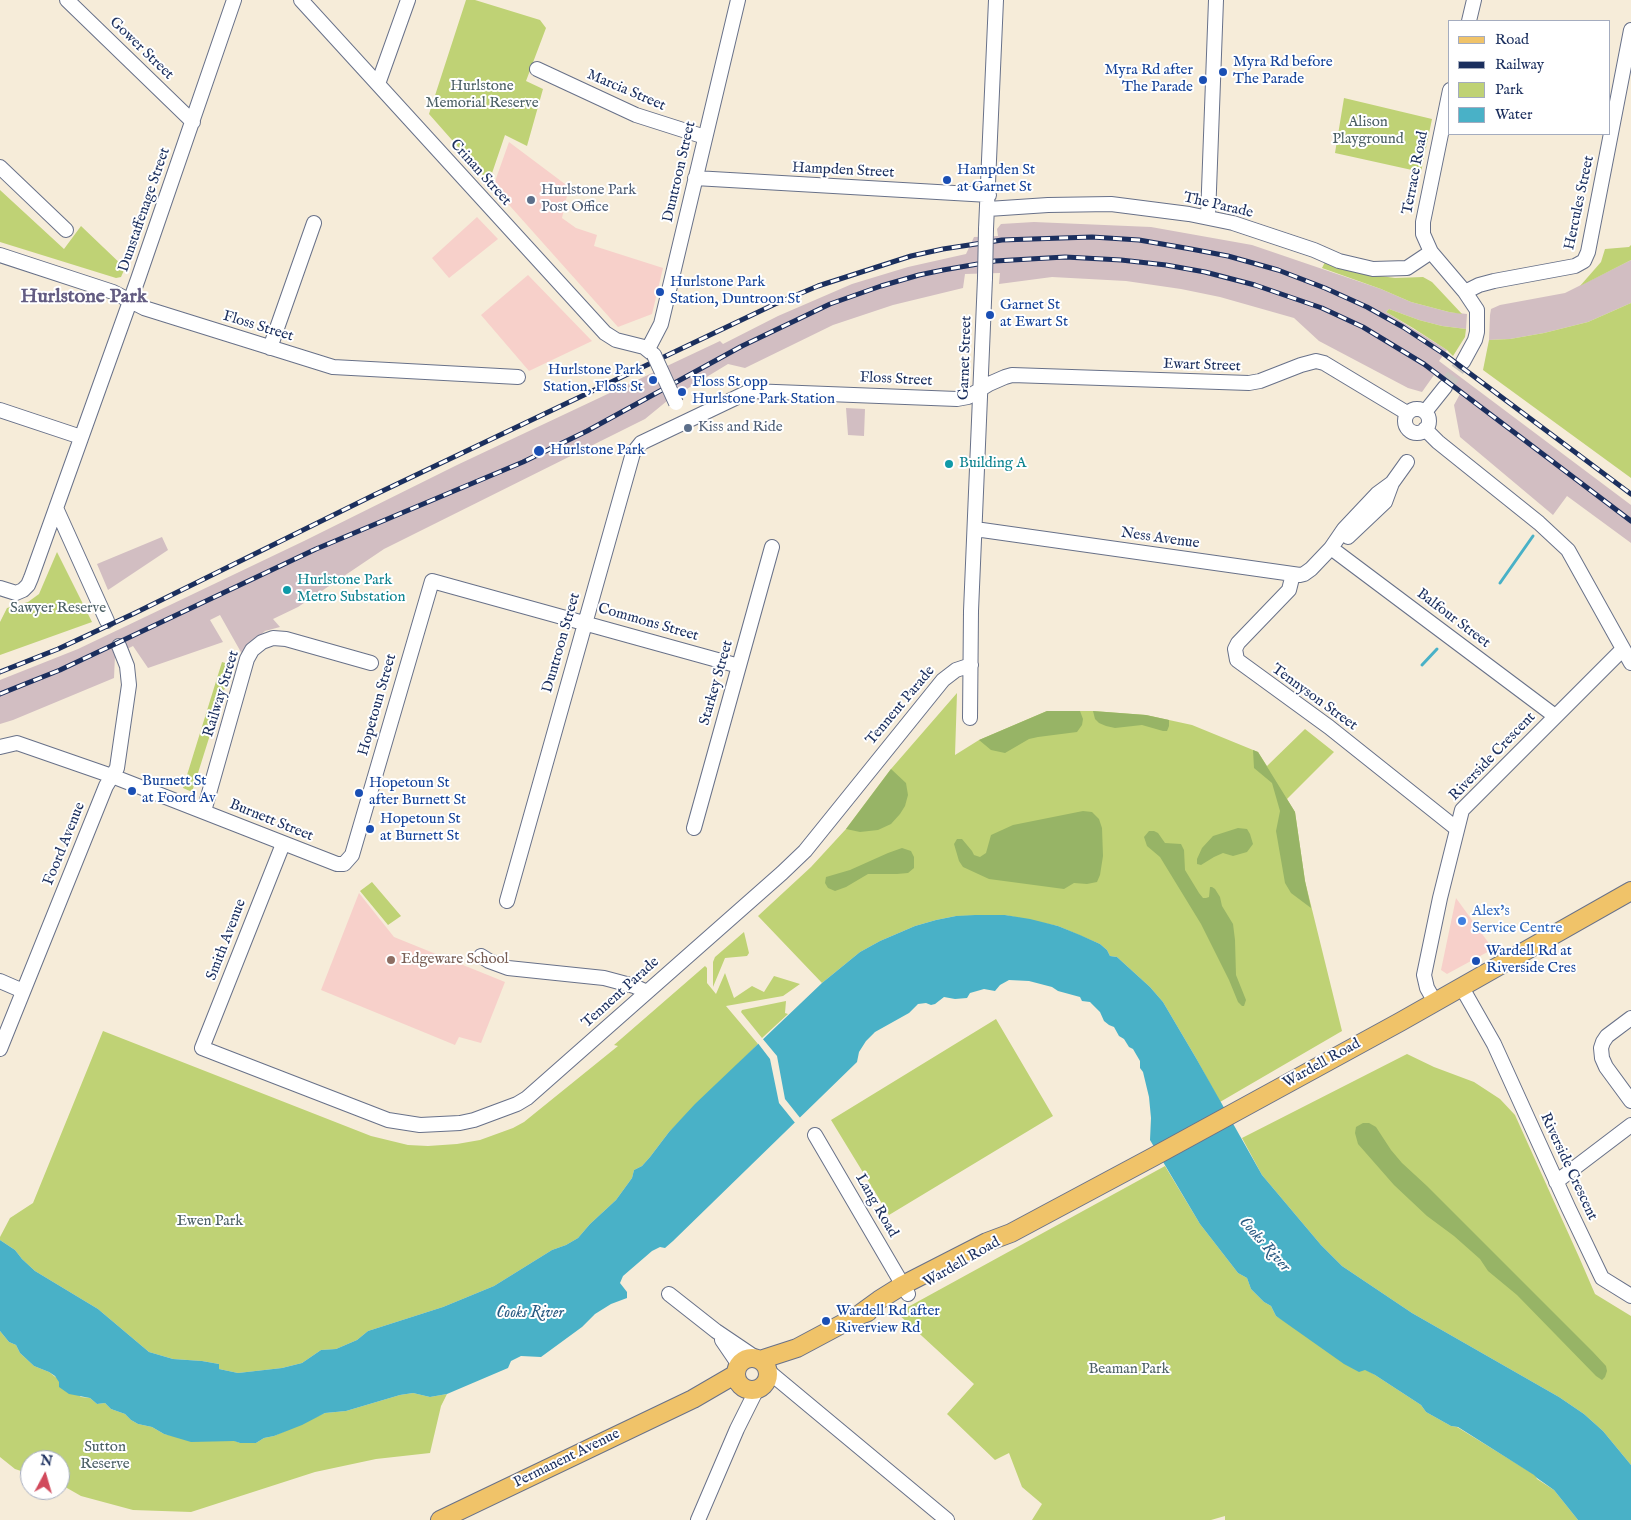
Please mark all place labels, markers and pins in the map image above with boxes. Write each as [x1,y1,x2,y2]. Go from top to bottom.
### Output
place label: Myra Rd before The Parade [1233,54,1333,89]
place label: Myra Rd after The Parade [1105,62,1193,97]
marker: Myra Rd before The Parade [1217,66,1229,78]
marker: Myra Rd after The Parade [1197,74,1209,86]
place label: Hampden St at Garnet St [957,162,1035,197]
marker: Hampden St at Garnet St [941,174,953,186]
place label: Hurlstone Park Post Office [541,182,636,217]
marker: Hurlstone Park Post Office [525,194,537,206]
place label: Hurlstone Park Station, Duntroon St [670,274,800,309]
marker: Hurlstone Park Station, Duntroon St [654,286,666,298]
place label: Garnet St at Ewart St [1000,297,1068,332]
marker: Garnet St at Ewart St [984,309,996,321]
place label: Hurlstone Park Station, Floss St [543,362,643,397]
marker: Hurlstone Park Station, Floss St [647,374,659,386]
place label: Floss St opp Hurlstone Park Station [692,374,835,409]
marker: Floss St opp Hurlstone Park Station [676,386,688,398]
place label: Kiss and Ride [698,419,783,437]
marker: Kiss and Ride [682,422,694,434]
place label: Hurlstone Park [550,442,645,460]
marker: Hurlstone Park [532,444,546,458]
place label: Building A [959,455,1026,473]
marker: Building A [943,458,955,470]
place label: Hurlstone Park Metro Substation [297,572,405,607]
marker: Hurlstone Park Metro Substation [281,584,293,596]
place label: Burnett St at Foord Av [142,773,216,808]
place label: Hopetoun St after Burnett St [369,775,466,810]
marker: Burnett St at Foord Av [126,785,138,797]
marker: Hopetoun St after Burnett St [353,787,365,799]
place label: Hopetoun St at Burnett St [380,811,461,846]
marker: Hopetoun St at Burnett St [364,823,376,835]
place label: Alex's Service Centre [1472,903,1562,938]
marker: Alex's Service Centre [1456,915,1468,927]
place label: Wardell Rd at Riverside Cres [1486,943,1576,978]
place label: Edgeware School [401,951,509,969]
marker: Edgeware School [385,954,397,966]
marker: Wardell Rd at Riverside Cres [1470,955,1482,967]
place label: Wardell Rd after Riverview Rd [836,1303,940,1338]
marker: Wardell Rd after Riverview Rd [820,1315,832,1327]

